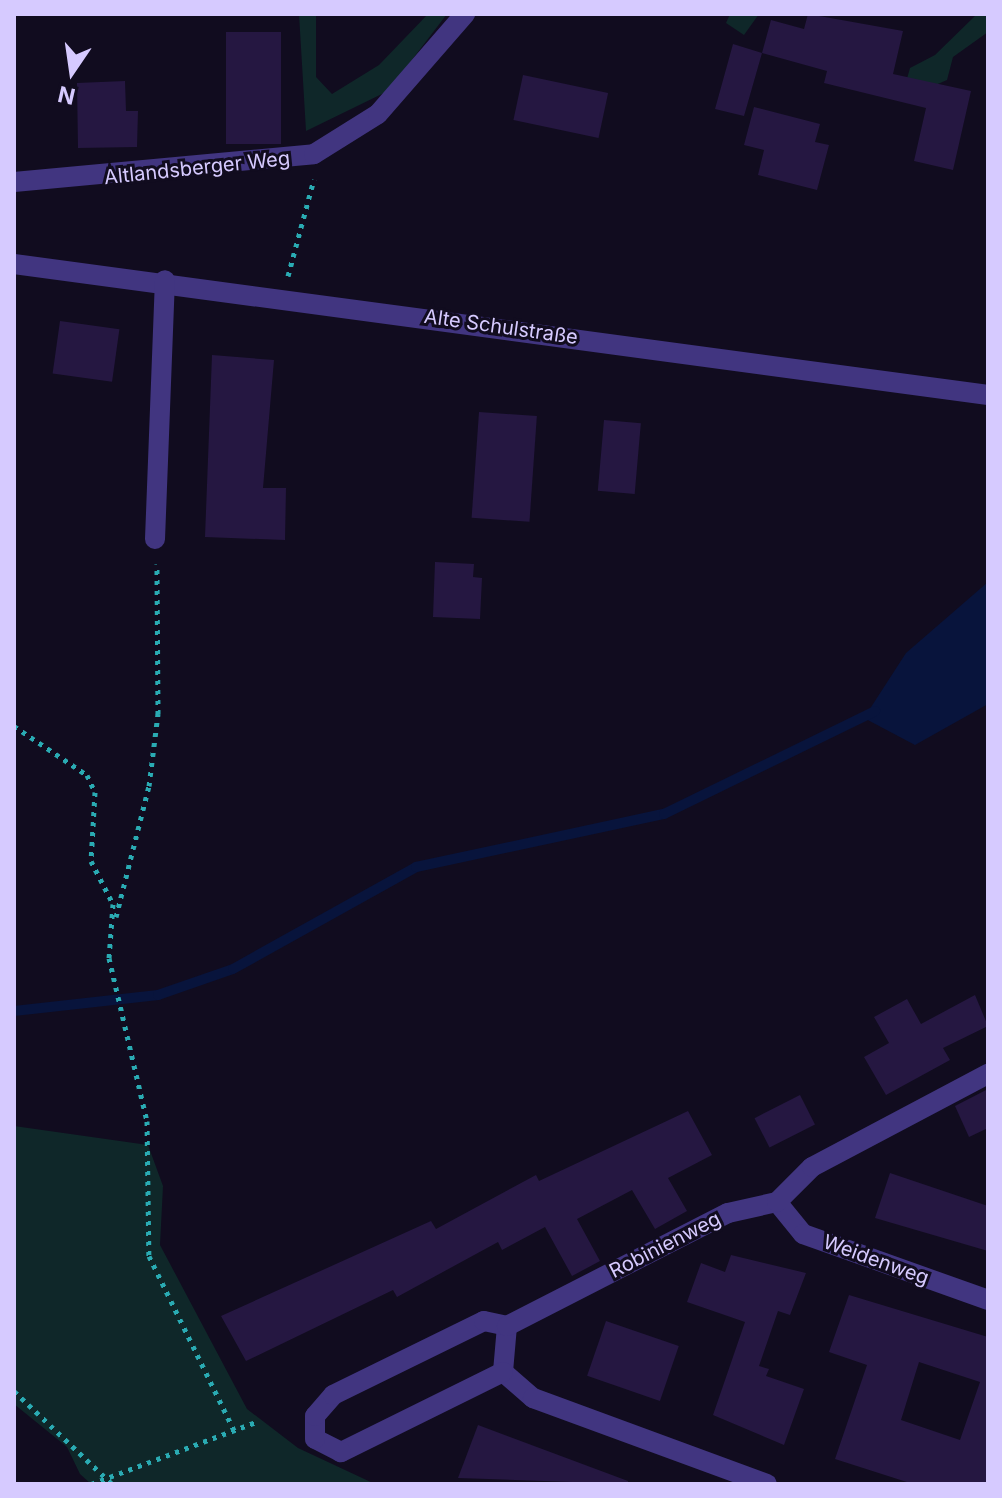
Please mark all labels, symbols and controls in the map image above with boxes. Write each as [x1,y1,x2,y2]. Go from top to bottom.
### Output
north arrow [32,32,112,112]
text: N [56,81,78,110]
street label: Altlandsberger Weg [103,146,291,190]
street label: Alte Schulstraße [423,304,579,350]
street label: Robinienweg [605,1207,725,1283]
street label: Weidenweg [820,1230,932,1290]

